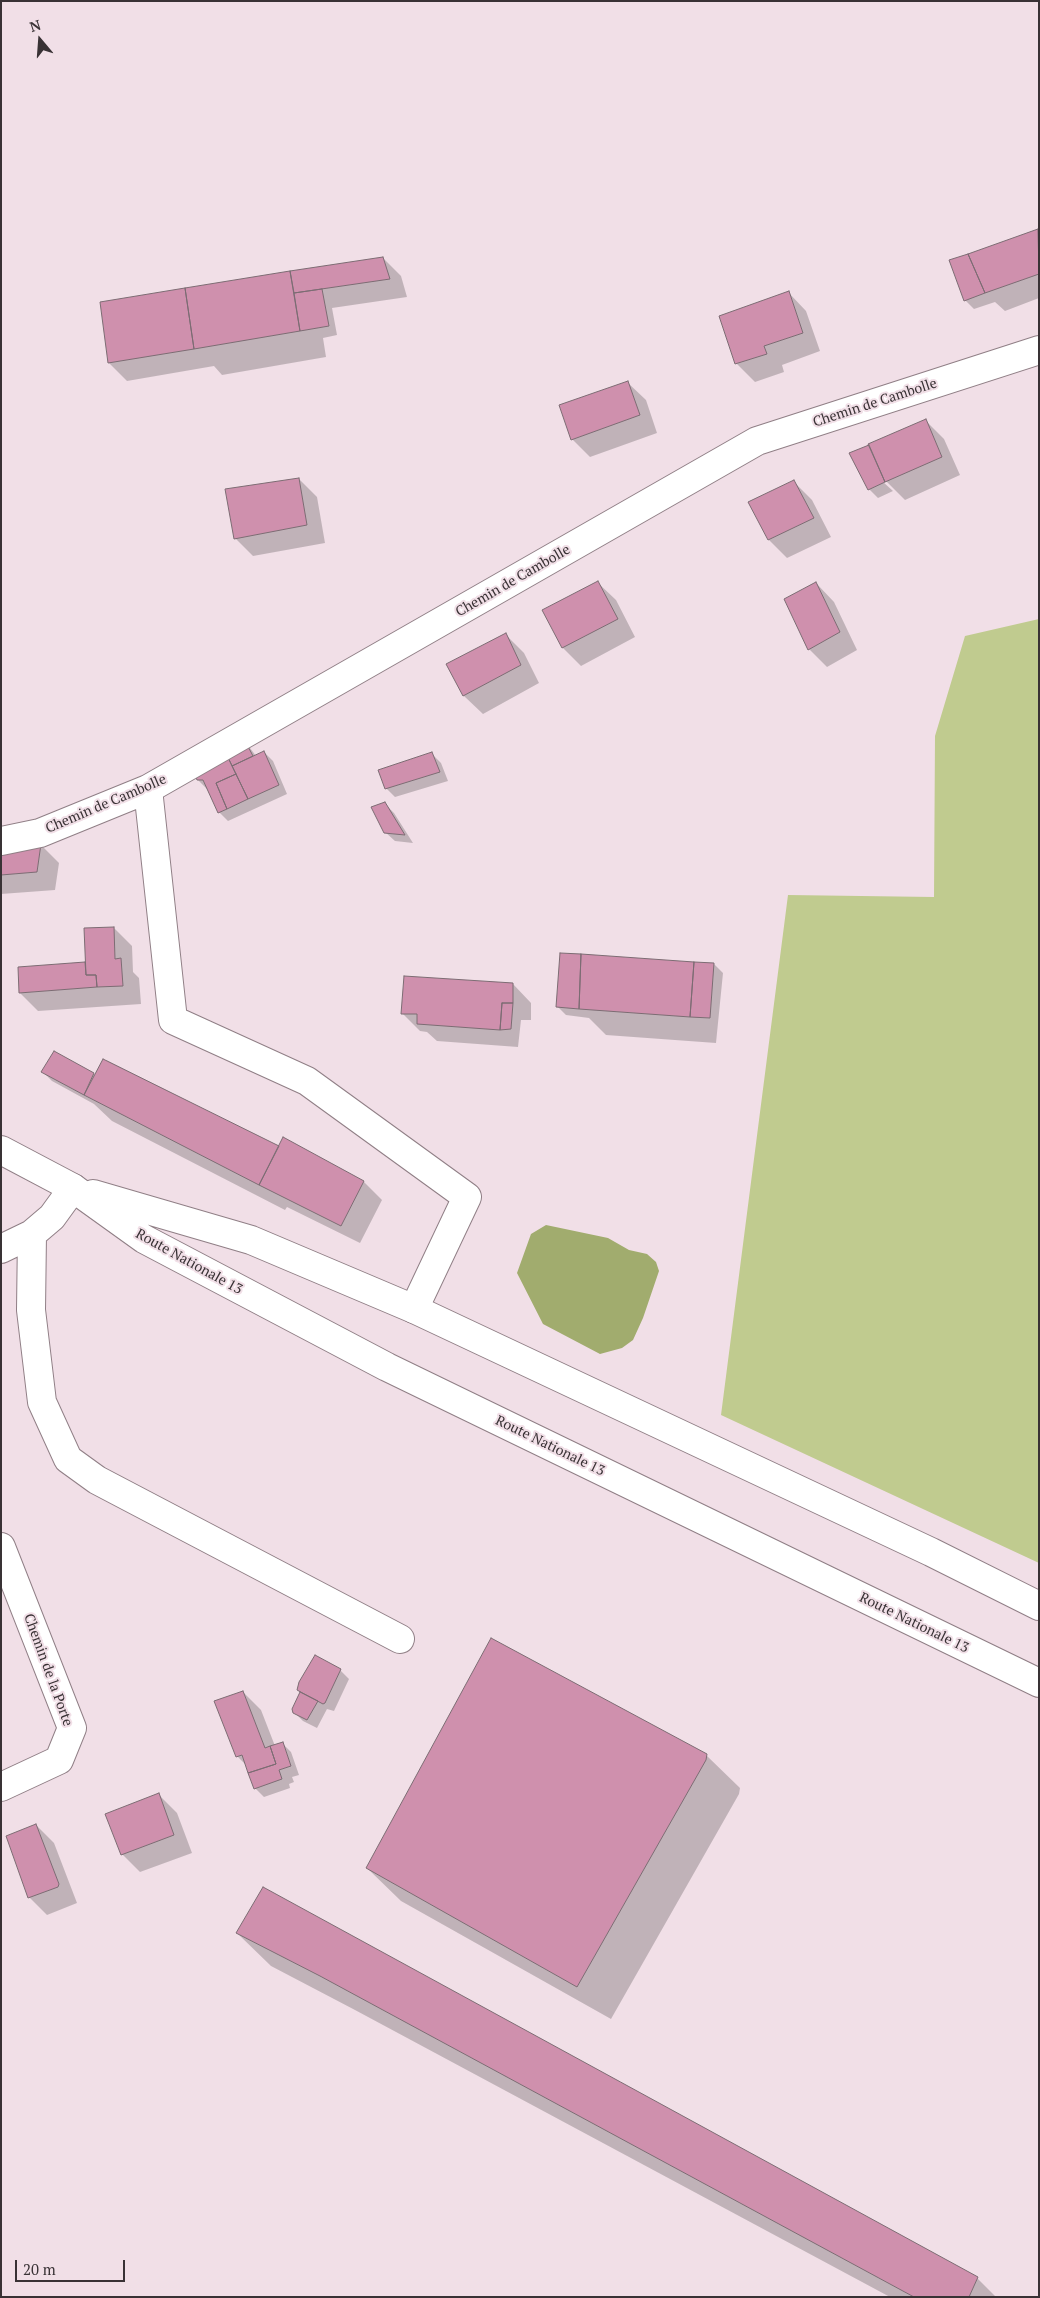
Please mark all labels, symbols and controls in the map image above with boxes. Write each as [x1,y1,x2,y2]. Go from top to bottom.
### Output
north arrow [15,15,65,65]
text: N [27,15,43,36]
street label: Chemin de Cambolle [811,375,939,431]
street label: Chemin de Cambolle [453,541,573,621]
street label: Chemin de Cambolle [43,771,169,837]
street label: Route Nationale 13 [133,1226,245,1298]
street label: Route Nationale 13 [493,1412,607,1480]
street label: Route Nationale 13 [857,1589,971,1657]
street label: Chemin de la Porte [20,1611,76,1729]
scale bar [18,2250,128,2282]
text: 20 m [23,2259,56,2279]

